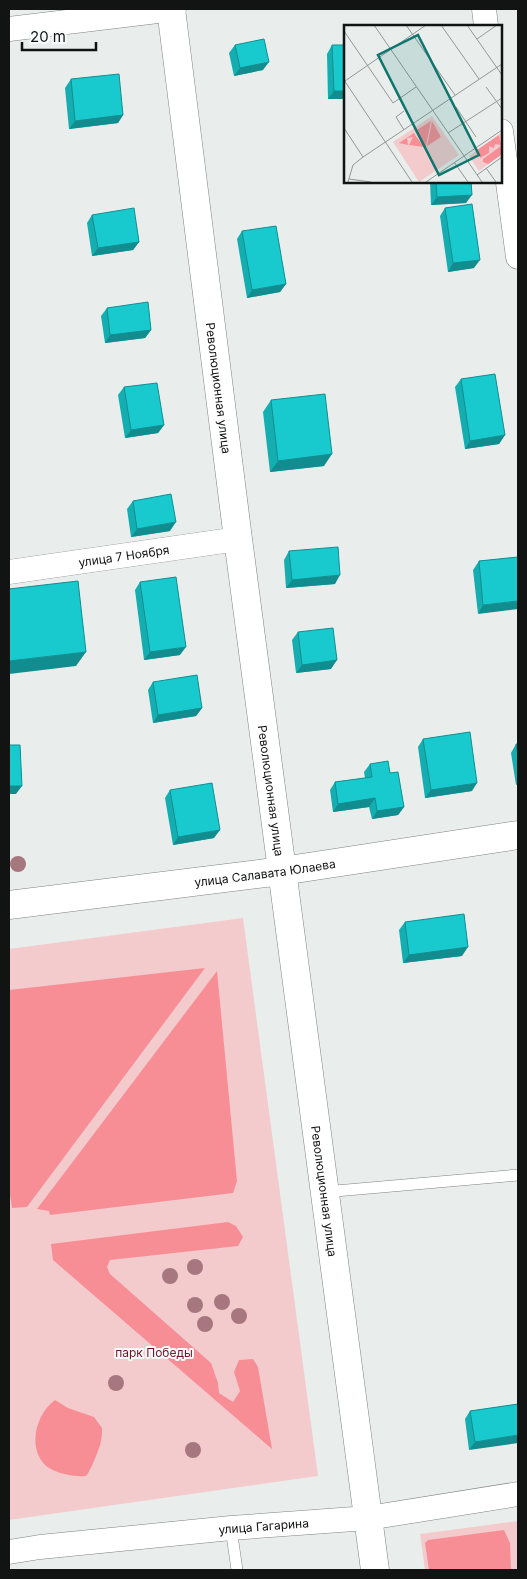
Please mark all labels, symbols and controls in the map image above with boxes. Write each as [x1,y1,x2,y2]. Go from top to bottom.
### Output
scale bar [22,20,96,52]
inset map [344,25,502,182]
text: 20 m [30,27,66,46]
street label: Революционная улица [203,321,235,455]
street label: улица 7 Ноября [77,541,170,569]
street label: Революционная улица [255,724,288,857]
street label: улица Салавата Юлаева [193,855,337,889]
street label: Революционная улица [309,1125,341,1258]
park label: парк Победы [115,1345,193,1360]
street label: улица Гагарина [218,1515,309,1537]

